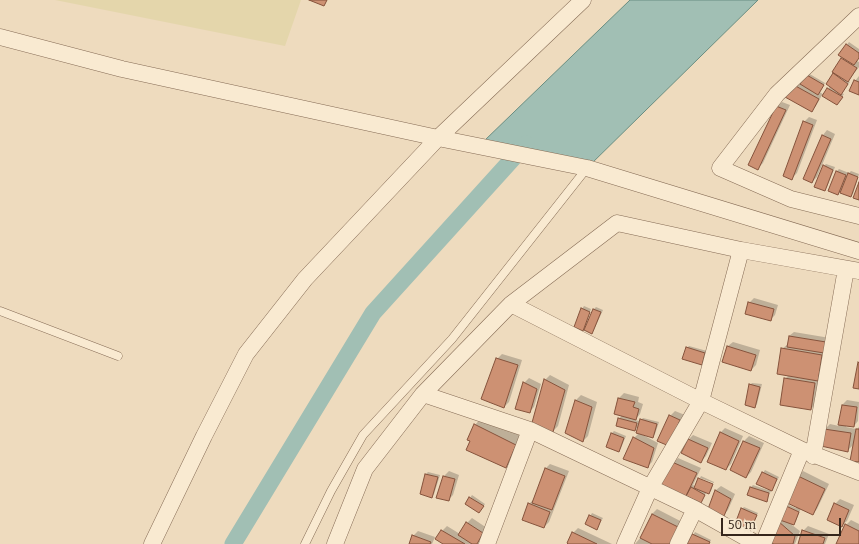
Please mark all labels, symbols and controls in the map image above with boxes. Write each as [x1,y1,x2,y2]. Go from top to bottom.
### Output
scale bar [723,510,843,536]
text: 50 m [728,518,756,532]

